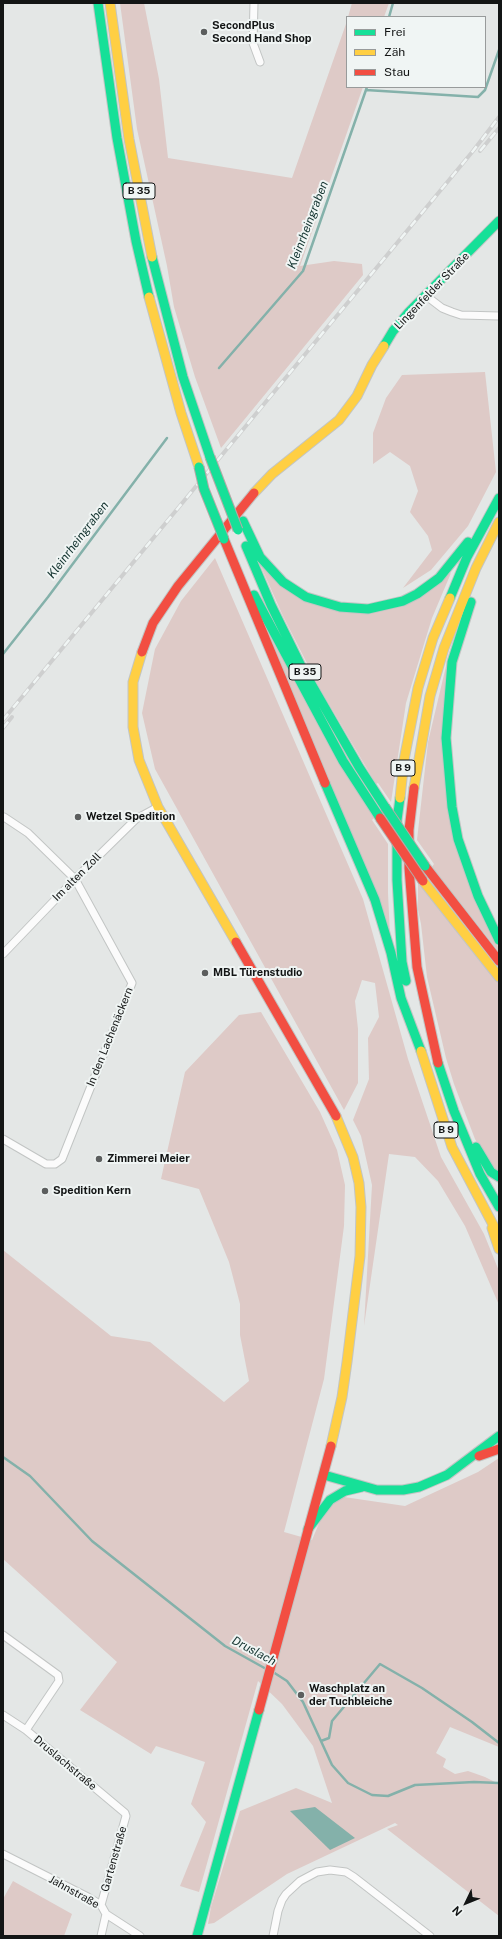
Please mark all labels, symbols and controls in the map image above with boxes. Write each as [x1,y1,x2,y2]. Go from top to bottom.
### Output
legend [346,16,486,88]
place label: SecondPlus Second Hand Shop [212,19,311,45]
text: Frei [384,25,406,39]
marker: SecondPlus Second Hand Shop [199,27,209,37]
text: Zäh [384,45,405,59]
text: Stau [384,65,410,79]
water label: Kleinrheingraben [285,179,331,271]
road number: B 35 [123,183,155,199]
street label: Lingenfelder Straße [392,250,472,332]
water label: Kleinrheingraben [44,499,112,581]
road number: B 35 [289,664,321,680]
road number: B 9 [391,760,415,776]
place label: Wetzel Spedition [86,810,175,824]
marker: Wetzel Spedition [73,812,83,822]
street label: Im alten Zoll [50,850,104,904]
place label: MBL Türenstudio [213,966,302,980]
marker: MBL Türenstudio [200,968,210,978]
street label: In den Lachenäckern [84,985,136,1089]
road number: B 9 [434,1122,458,1138]
place label: Zimmerei Meier [107,1152,190,1166]
marker: Zimmerei Meier [94,1154,104,1164]
place label: Spedition Kern [53,1184,131,1198]
marker: Spedition Kern [40,1186,50,1196]
water label: Druslach [229,1633,279,1669]
place label: Waschplatz an der Tuchbleiche [309,1682,392,1708]
marker: Waschplatz an der Tuchbleiche [296,1690,306,1700]
street label: Druslachstraße [31,1733,99,1793]
street label: Gartenstraße [98,1825,130,1893]
street label: Jahnstraße [46,1873,102,1911]
north arrow [446,1883,486,1923]
text: N [450,1904,465,1918]

